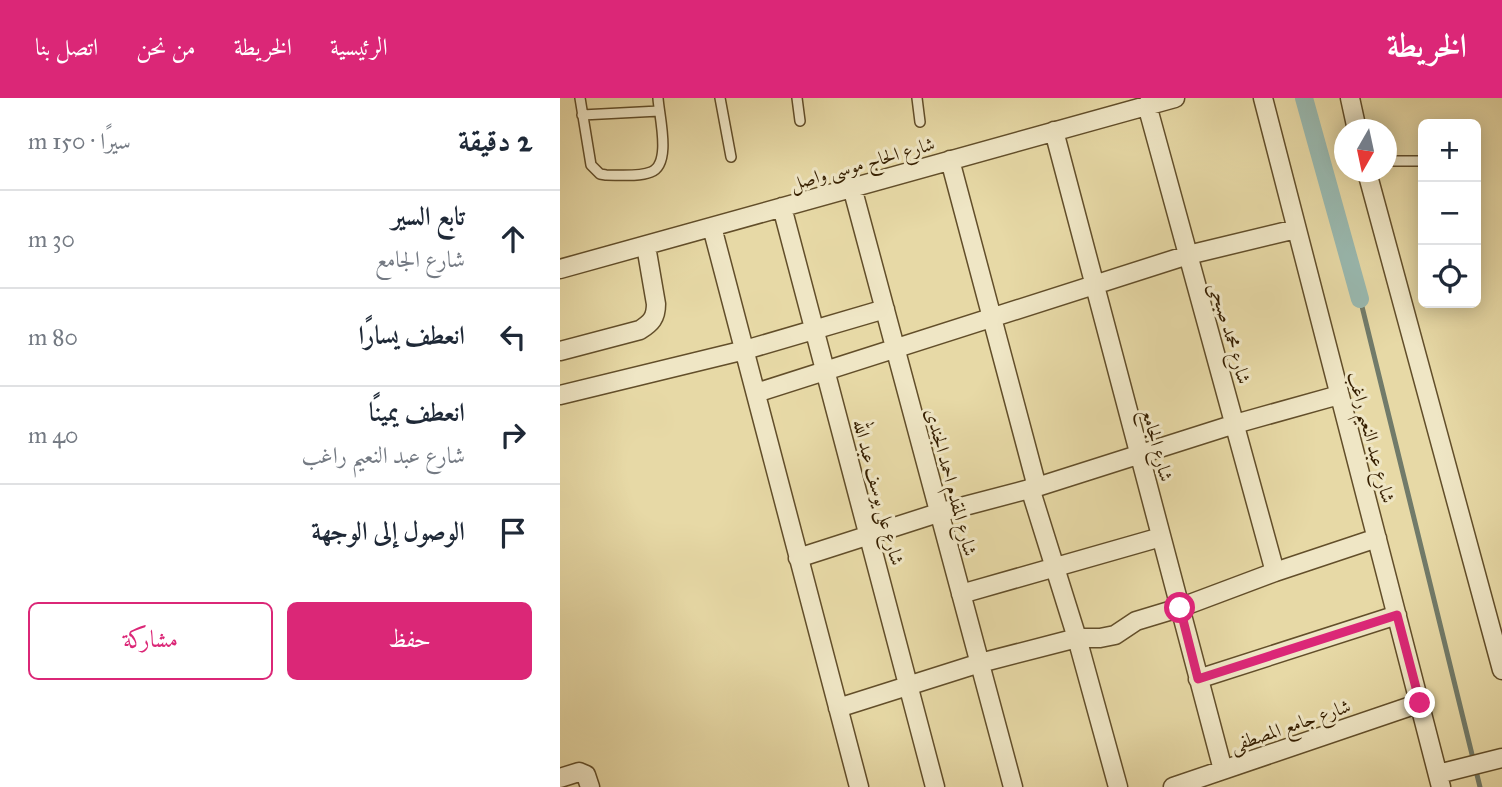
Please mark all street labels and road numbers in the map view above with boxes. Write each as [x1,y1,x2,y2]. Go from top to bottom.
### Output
street label: شارع الحاج موسى واصل [787,132,939,201]
street label: شارع محمد صبحى [1201,280,1256,388]
street label: شارع عبد النعيم راغب [1335,369,1400,507]
street label: شارع المقدم احمد الجندى [916,406,982,560]
street label: شارع الجامع [1131,406,1178,486]
street label: شارع على يوسف عبد الله [844,416,912,569]
street label: شارع جامع المصطفى [1227,694,1355,763]

